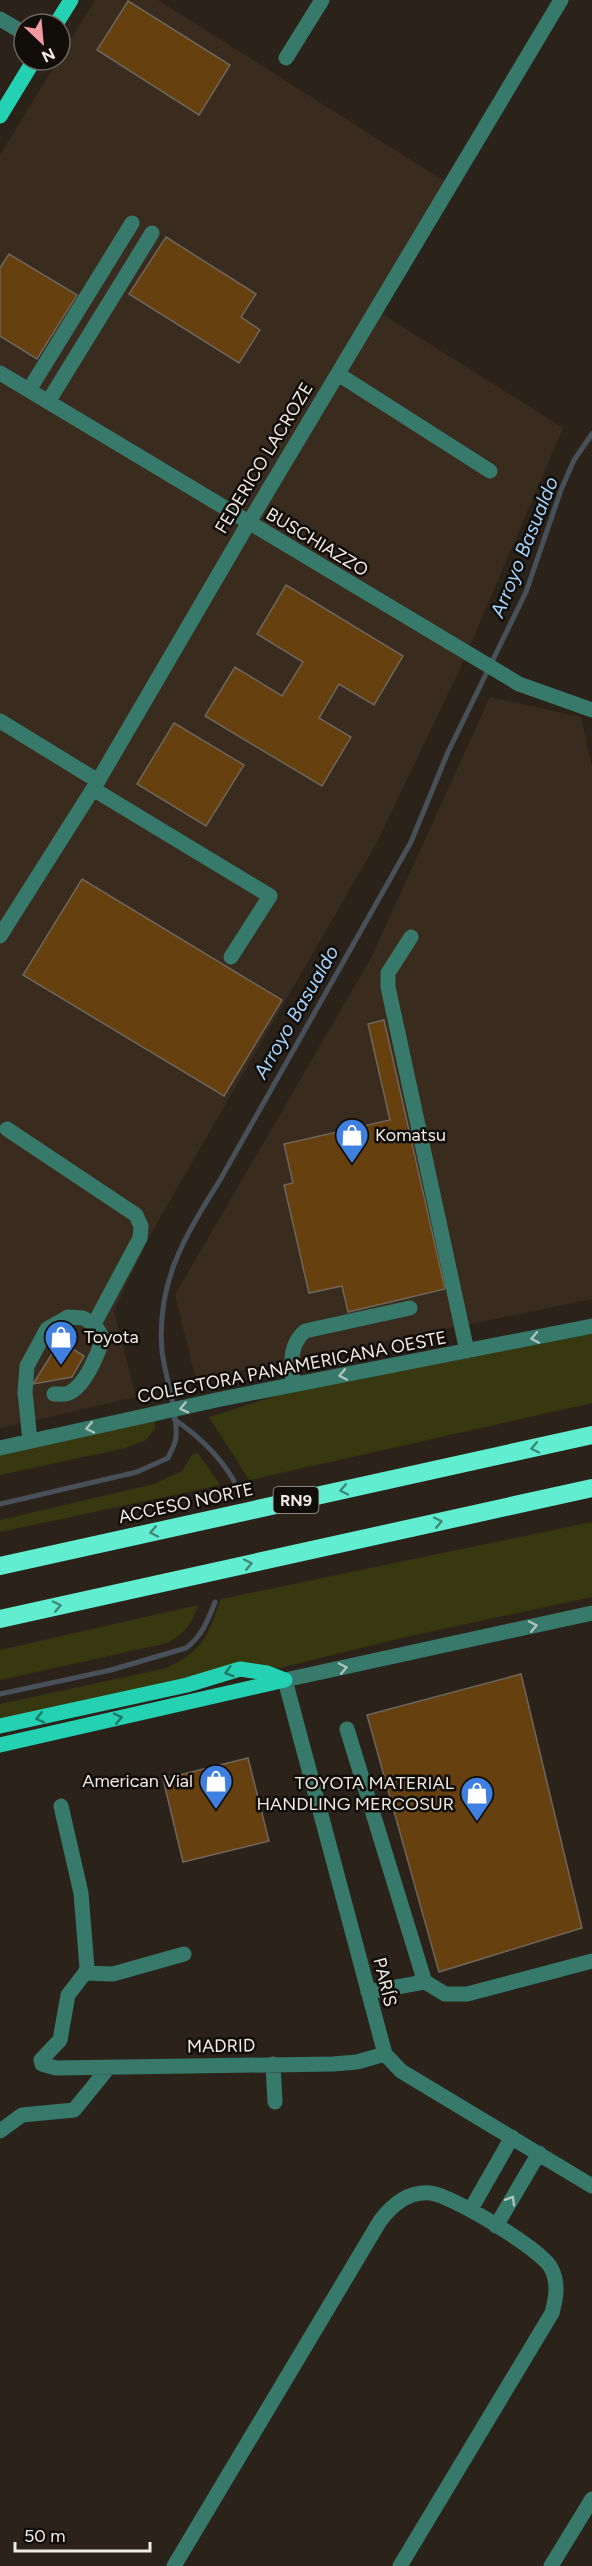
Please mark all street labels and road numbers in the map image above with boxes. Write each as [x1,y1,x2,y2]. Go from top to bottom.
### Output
street label: FEDERICO LACROZE [210,378,318,538]
street label: BUSCHIAZZO [262,503,372,581]
street label: COLECTORA PANAMERICANA OESTE [136,1326,448,1408]
street label: ACCESO NORTE [116,1478,256,1528]
road number: RN9 [274,1487,318,1513]
street label: PARÍS [368,1955,402,2009]
street label: MADRID [187,2034,255,2058]

